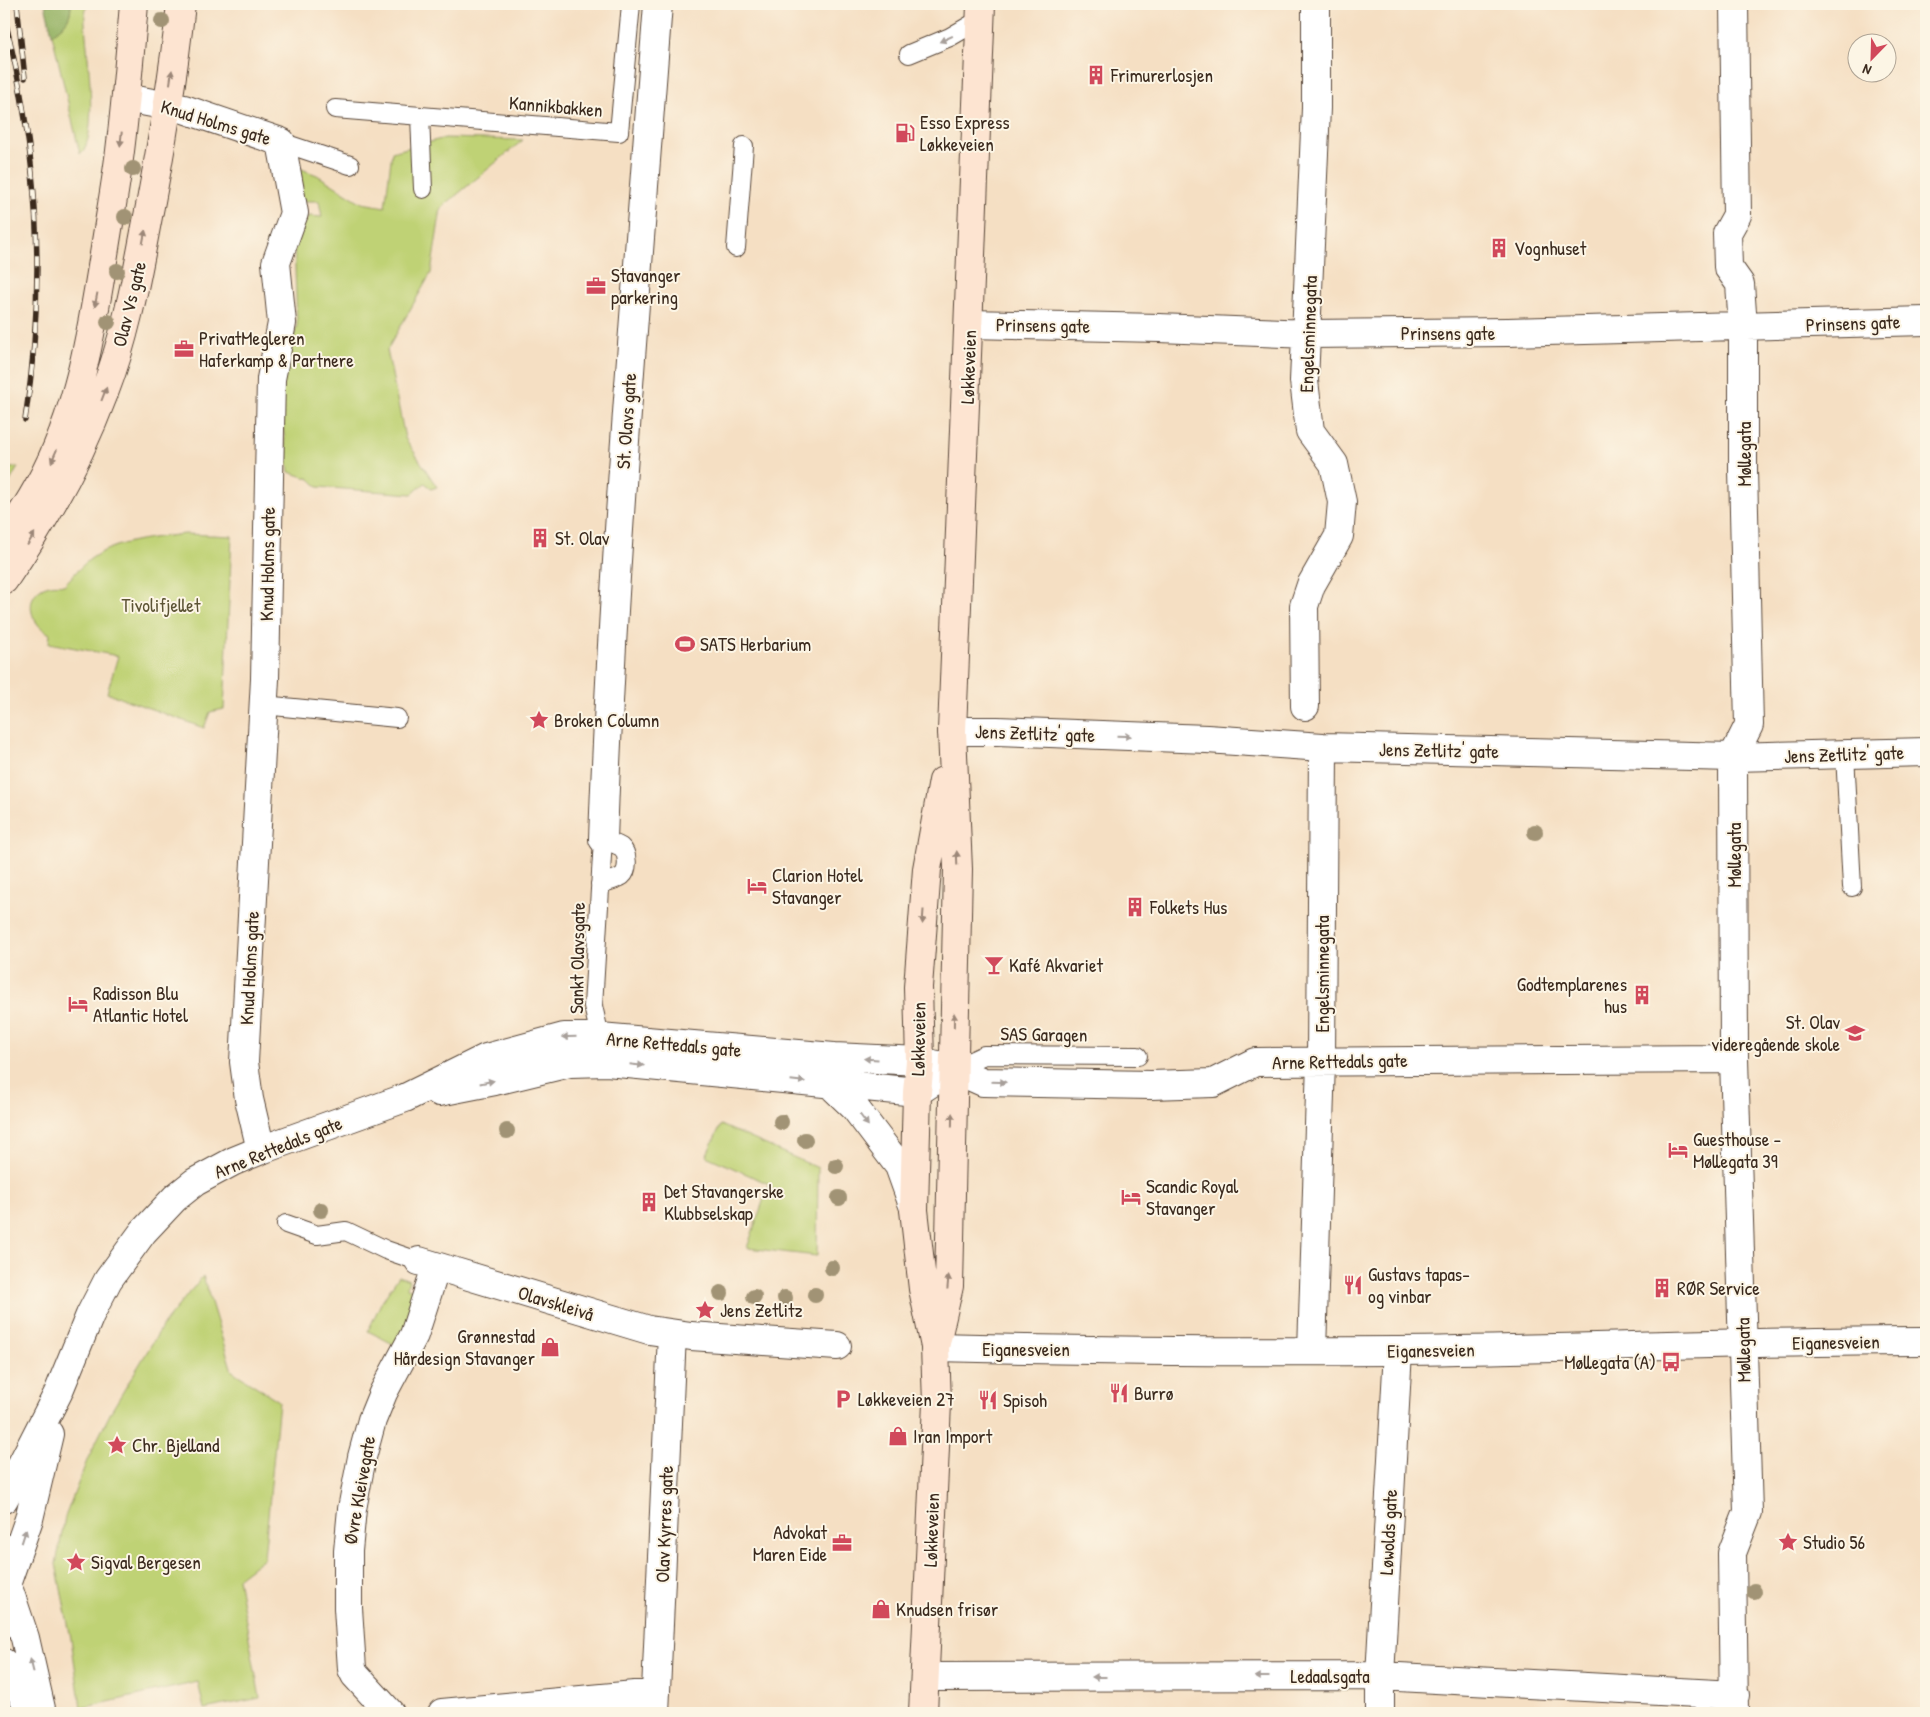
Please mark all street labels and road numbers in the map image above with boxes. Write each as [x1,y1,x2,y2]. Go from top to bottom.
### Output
street label: Kannikbakken [508,89,604,123]
street label: Knud Holms gate [158,93,275,151]
street label: Olav Vs gate [106,258,152,350]
street label: Engelsminnegata [1293,274,1323,393]
street label: Prinsens gate [1805,308,1901,338]
street label: Prinsens gate [996,311,1091,339]
street label: Prinsens gate [1401,320,1496,346]
street label: Løkkeveien [954,330,982,404]
street label: St. Olavs gate [610,372,642,470]
street label: Møllegata [1731,421,1757,486]
street label: Knud Holms gate [253,506,281,621]
street label: Jens Zetlitz' gate [975,718,1096,748]
street label: Jens Zetlitz' gate [1379,736,1500,764]
street label: Jens Zetlitz' gate [1784,739,1905,769]
street label: Møllegata [1721,822,1747,887]
street label: Sankt Olavsgate [563,902,591,1014]
street label: Knud Holms gate [233,910,265,1026]
street label: Engelsminnegata [1309,915,1335,1033]
street label: Løkkeveien [904,1002,932,1076]
street label: SAS Garagen [1000,1020,1088,1048]
street label: Arne Rettedals gate [605,1025,743,1063]
street label: Arne Rettedals gate [1272,1047,1408,1075]
street label: Arne Rettedals gate [210,1109,346,1184]
street label: Olavskleivå [515,1279,598,1327]
street label: Møllegata [1729,1317,1757,1383]
street label: Eiganesveien [1792,1328,1880,1356]
street label: Eiganesveien [982,1336,1070,1362]
street label: Eiganesveien [1387,1336,1475,1364]
street label: Øvre Kleivegate [337,1433,381,1546]
street label: Olav Kyrres gate [649,1465,679,1583]
street label: Løwolds gate [1373,1488,1403,1575]
street label: Løkkeveien [917,1493,945,1567]
street label: Ledaalsgata [1290,1663,1370,1689]

